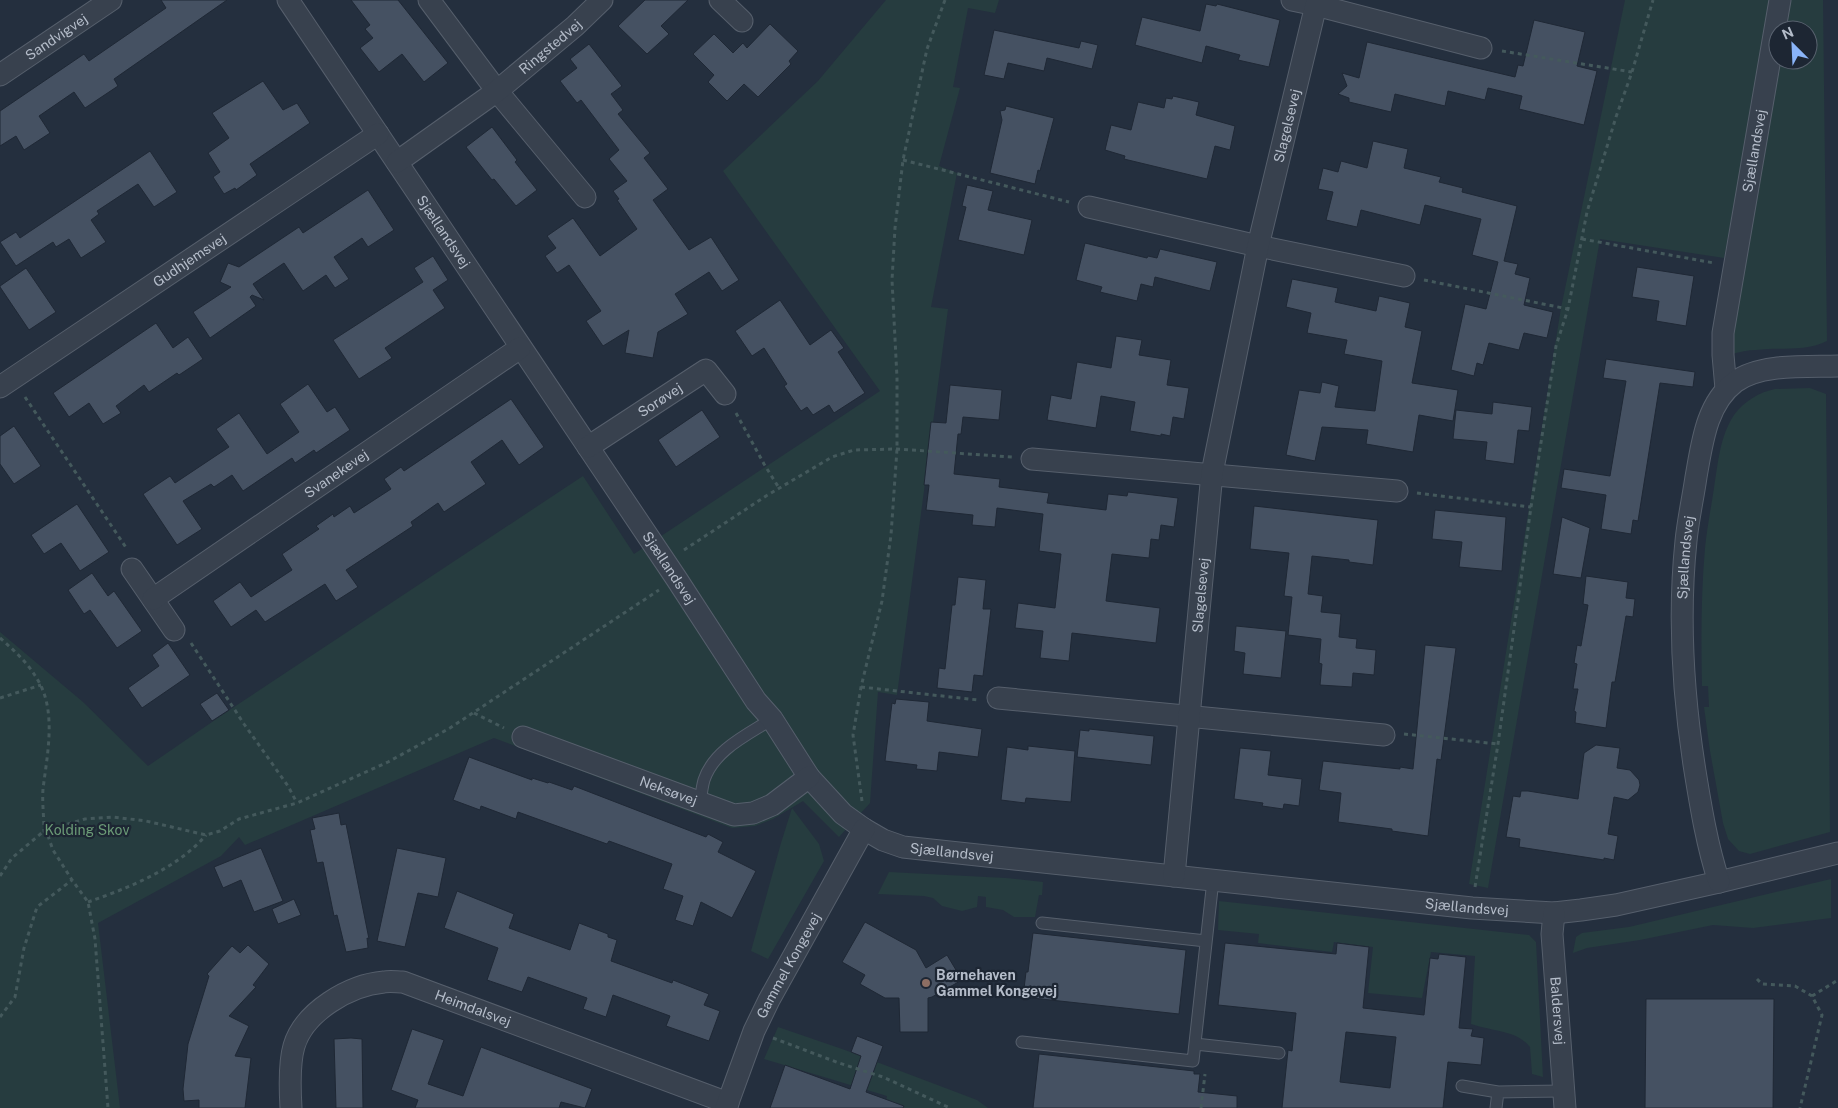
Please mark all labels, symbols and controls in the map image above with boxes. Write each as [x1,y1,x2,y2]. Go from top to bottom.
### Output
street label: Sandvigvej [22,10,90,64]
street label: Ringstedvej [516,16,585,77]
north arrow [1768,20,1818,70]
text: N [1779,24,1796,43]
street label: Slagelsevej [1270,87,1303,164]
street label: Sjællandsvej [1739,108,1769,193]
street label: Sjællandsvej [413,192,474,271]
street label: Gudhjemsvej [150,230,229,290]
street label: Sorøvej [635,380,685,420]
street label: Svanekevej [301,446,371,501]
street label: Sjællandsvej [1674,514,1697,600]
street label: Sjællandsvej [639,529,699,607]
street label: Slagelsevej [1189,557,1212,633]
street label: Neksøvej [637,773,699,809]
park label: Kolding Skov [45,822,129,838]
street label: Sjællandsvej [909,840,994,865]
street label: Sjællandsvej [1424,895,1509,918]
street label: Gammel Kongevej [753,910,824,1021]
place label: Børnehaven Gammel Kongevej [936,967,1057,999]
street label: Baldersvej [1547,976,1568,1045]
marker: Børnehaven Gammel Kongevej [920,977,932,989]
street label: Heimdalsvej [433,987,513,1030]

